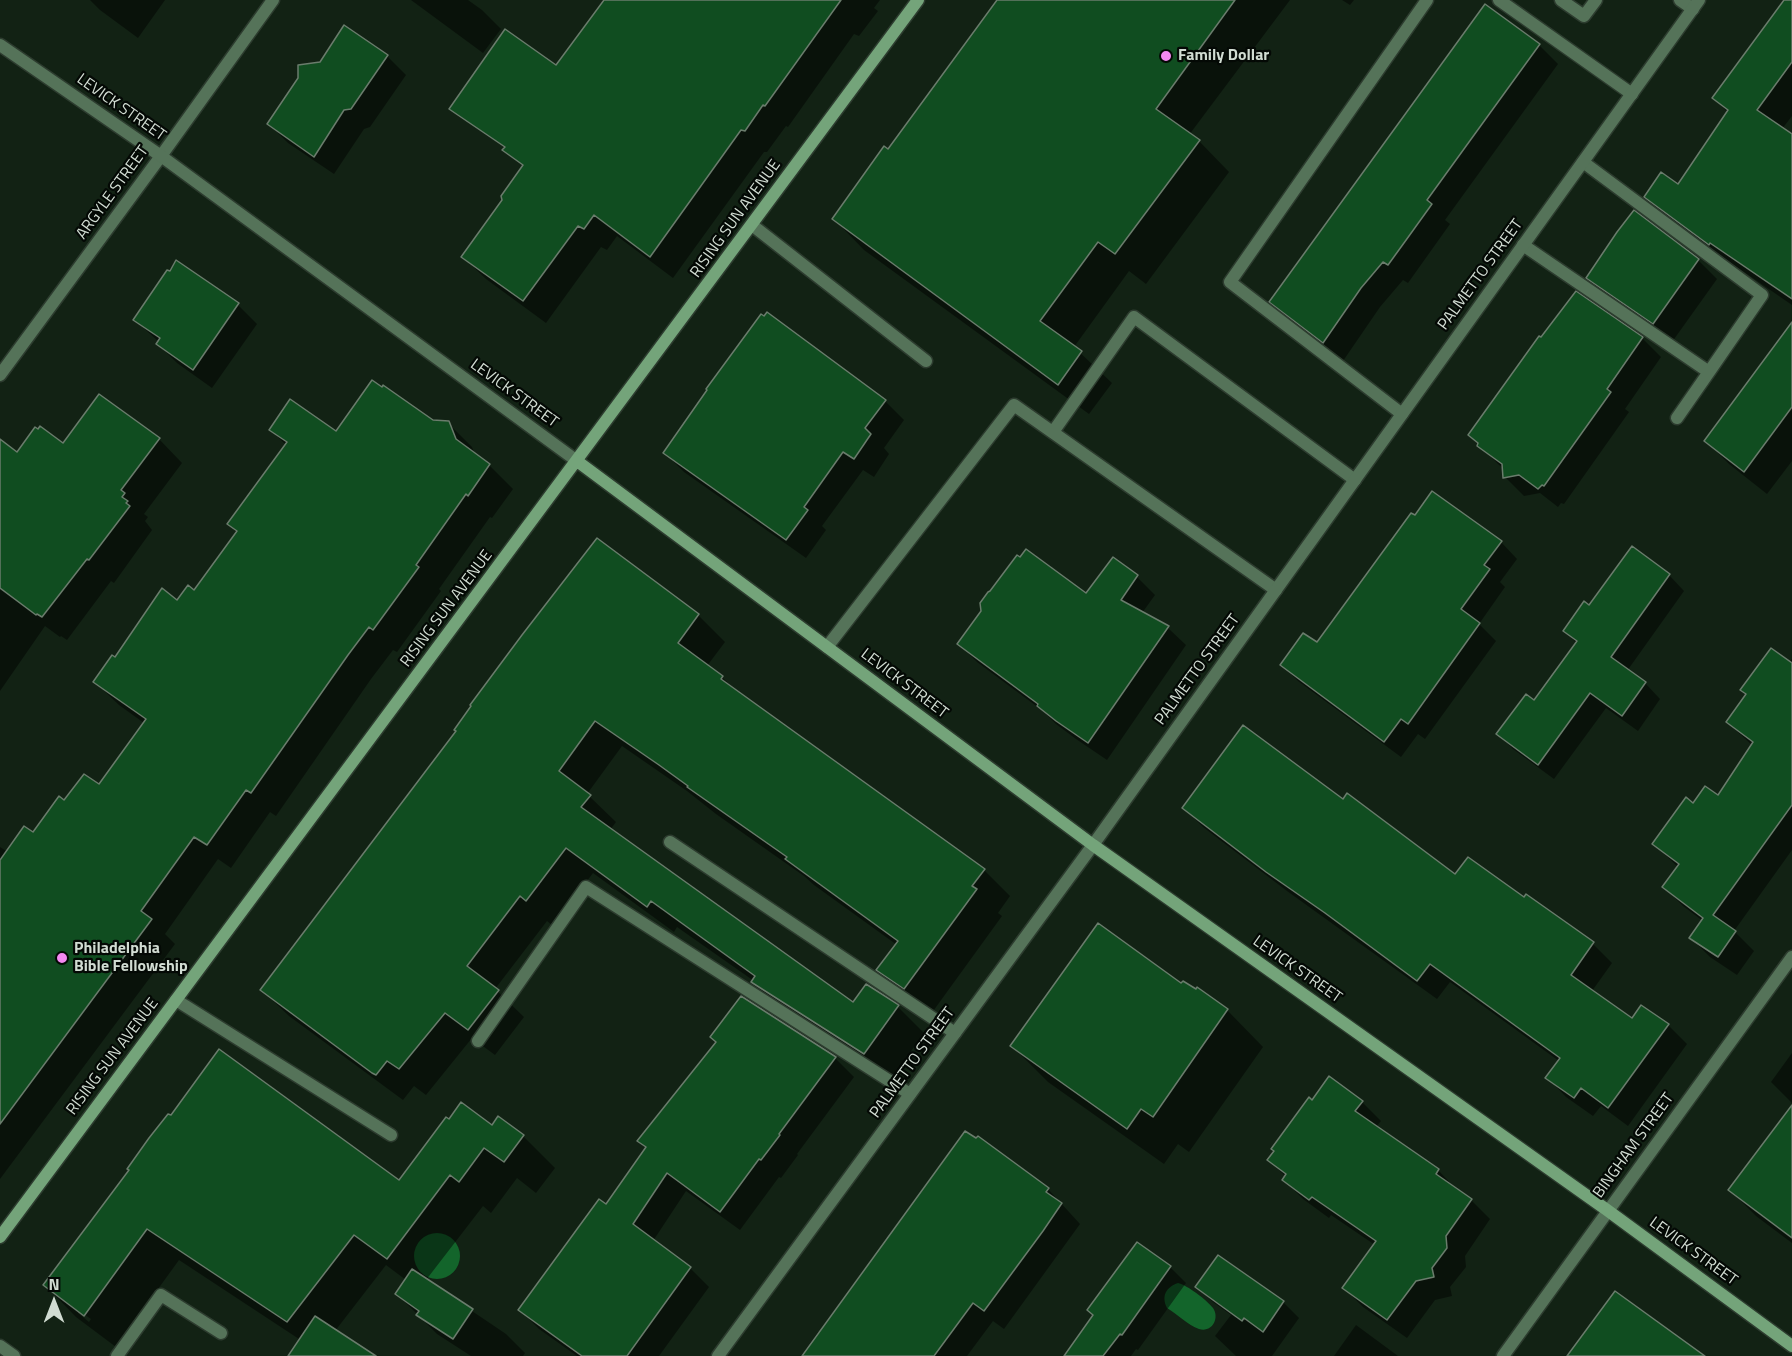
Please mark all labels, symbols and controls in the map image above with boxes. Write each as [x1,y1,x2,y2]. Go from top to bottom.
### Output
place label: Family Dollar [1178,46,1269,66]
marker: Family Dollar [1159,49,1173,63]
street label: LEVICK STREET [73,70,169,146]
street label: ARGYLE STREET [73,143,153,243]
street label: RISING SUN AVENUE [687,156,785,282]
street label: PALMETTO STREET [1434,216,1528,334]
street label: LEVICK STREET [466,356,562,432]
street label: RISING SUN AVENUE [397,547,497,671]
street label: PALMETTO STREET [1151,611,1245,729]
street label: LEVICK STREET [857,645,951,723]
street label: LEVICK STREET [1249,932,1345,1008]
place label: Philadelphia Bible Fellowship [74,939,188,977]
marker: Philadelphia Bible Fellowship [55,951,69,965]
street label: RISING SUN AVENUE [63,995,163,1119]
street label: PALMETTO STREET [866,1004,960,1122]
street label: BINGHAM STREET [1590,1090,1678,1202]
street label: LEVICK STREET [1645,1214,1741,1290]
north arrow [24,1272,84,1332]
text: N [48,1272,60,1296]

